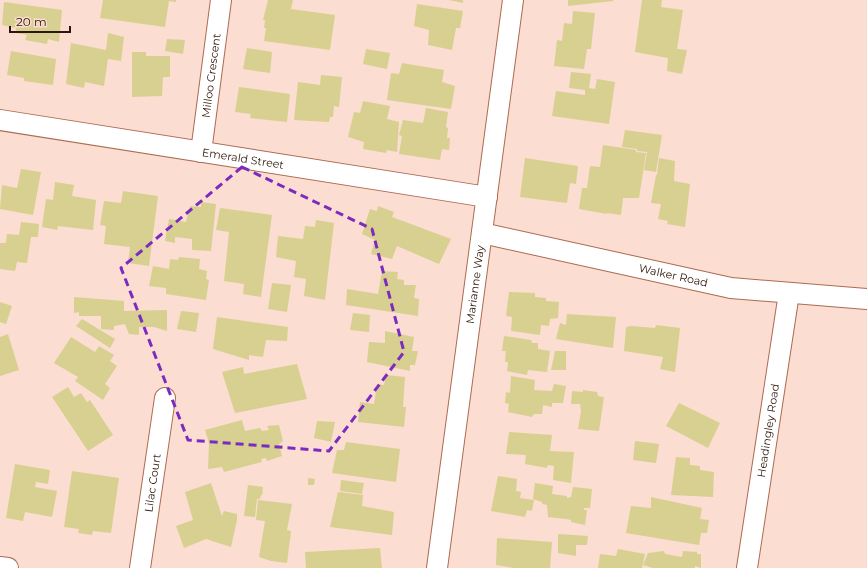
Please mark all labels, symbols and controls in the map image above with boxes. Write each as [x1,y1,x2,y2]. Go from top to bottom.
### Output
scale bar [10,8,70,34]
text: 20 m [16,14,47,29]
street label: Milloo Crescent [199,32,224,119]
street label: Emerald Street [201,145,285,172]
street label: Marianne Way [463,244,487,325]
street label: Walker Road [638,261,709,290]
street label: Headingley Road [754,383,782,478]
street label: Lilac Court [141,452,164,513]

